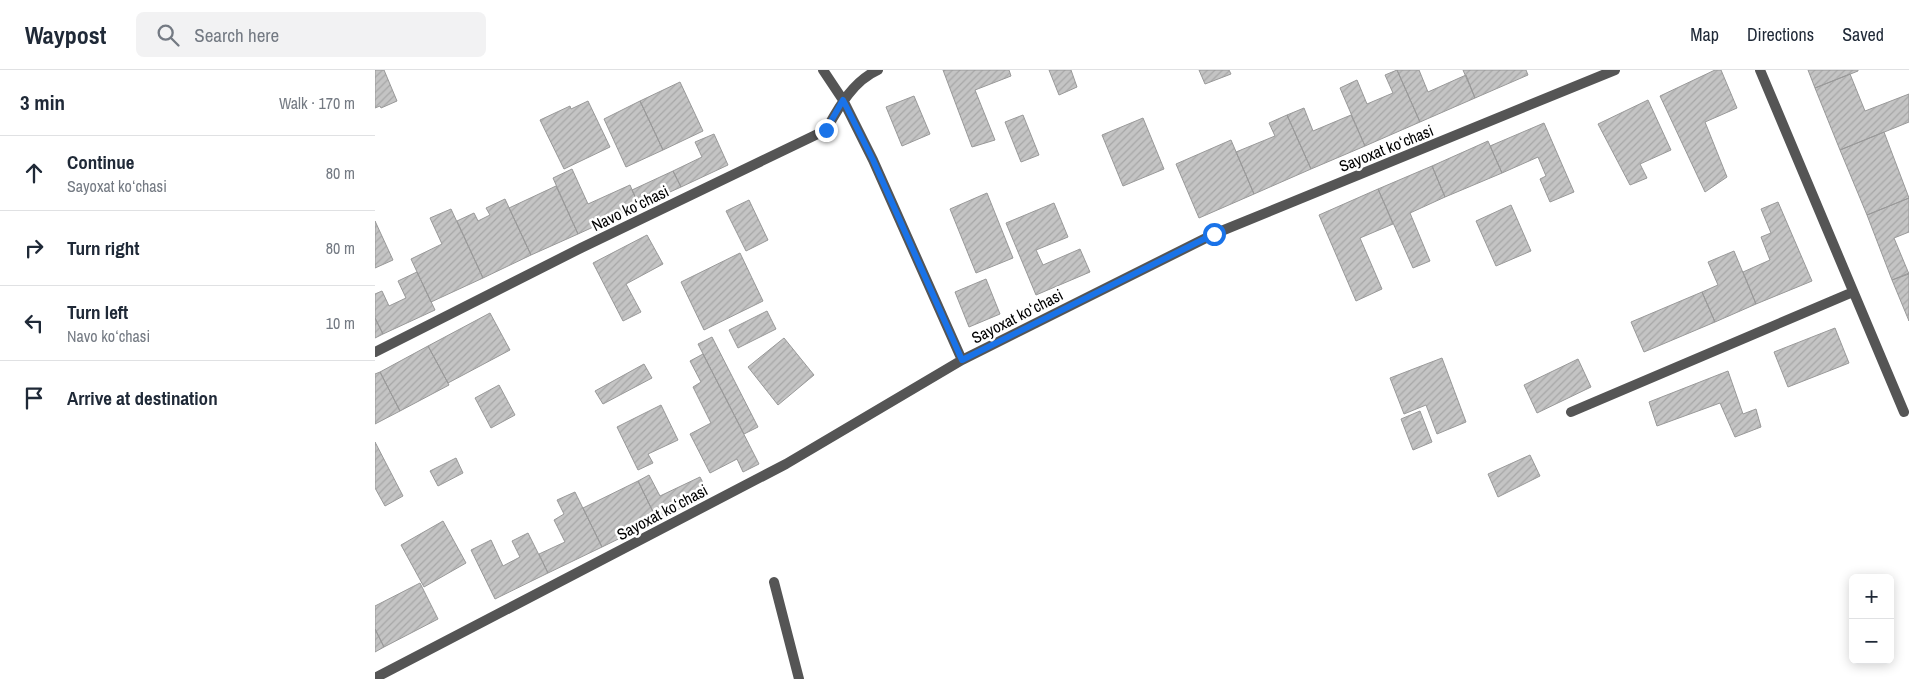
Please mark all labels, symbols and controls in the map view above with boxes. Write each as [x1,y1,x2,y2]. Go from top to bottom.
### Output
search box [136,12,486,57]
text: Waypost [25,19,106,51]
icon: search [154,21,182,49]
text: Search here [194,22,279,48]
text: Map [1690,22,1719,47]
text: Directions [1747,22,1814,47]
text: Saved [1842,22,1884,47]
text: 3 min [20,88,65,117]
text: Walk · 170 m [279,92,355,114]
route end [815,119,838,142]
street label: Sayoxat koʻchasi [1336,119,1436,177]
text: Continue [67,149,135,175]
icon: ahead [20,159,48,187]
text: 80 m [326,162,355,184]
text: Sayoxat koʻchasi [67,175,167,197]
street label: Navo koʻchasi [588,180,672,236]
route start [1203,223,1226,246]
icon: right [20,234,48,262]
text: Turn right [67,235,139,261]
text: 80 m [326,237,355,259]
street label: Sayoxat koʻchasi [968,284,1066,348]
text: Turn left [67,299,128,325]
icon: left [20,309,48,337]
text: 10 m [326,312,355,334]
text: Navo koʻchasi [67,325,150,347]
icon: arrive [20,384,48,412]
text: Arrive at destination [67,385,218,411]
street label: Sayoxat koʻchasi [613,479,711,545]
map controls [1849,574,1894,664]
button: + [1849,574,1894,619]
button: − [1849,619,1894,664]

